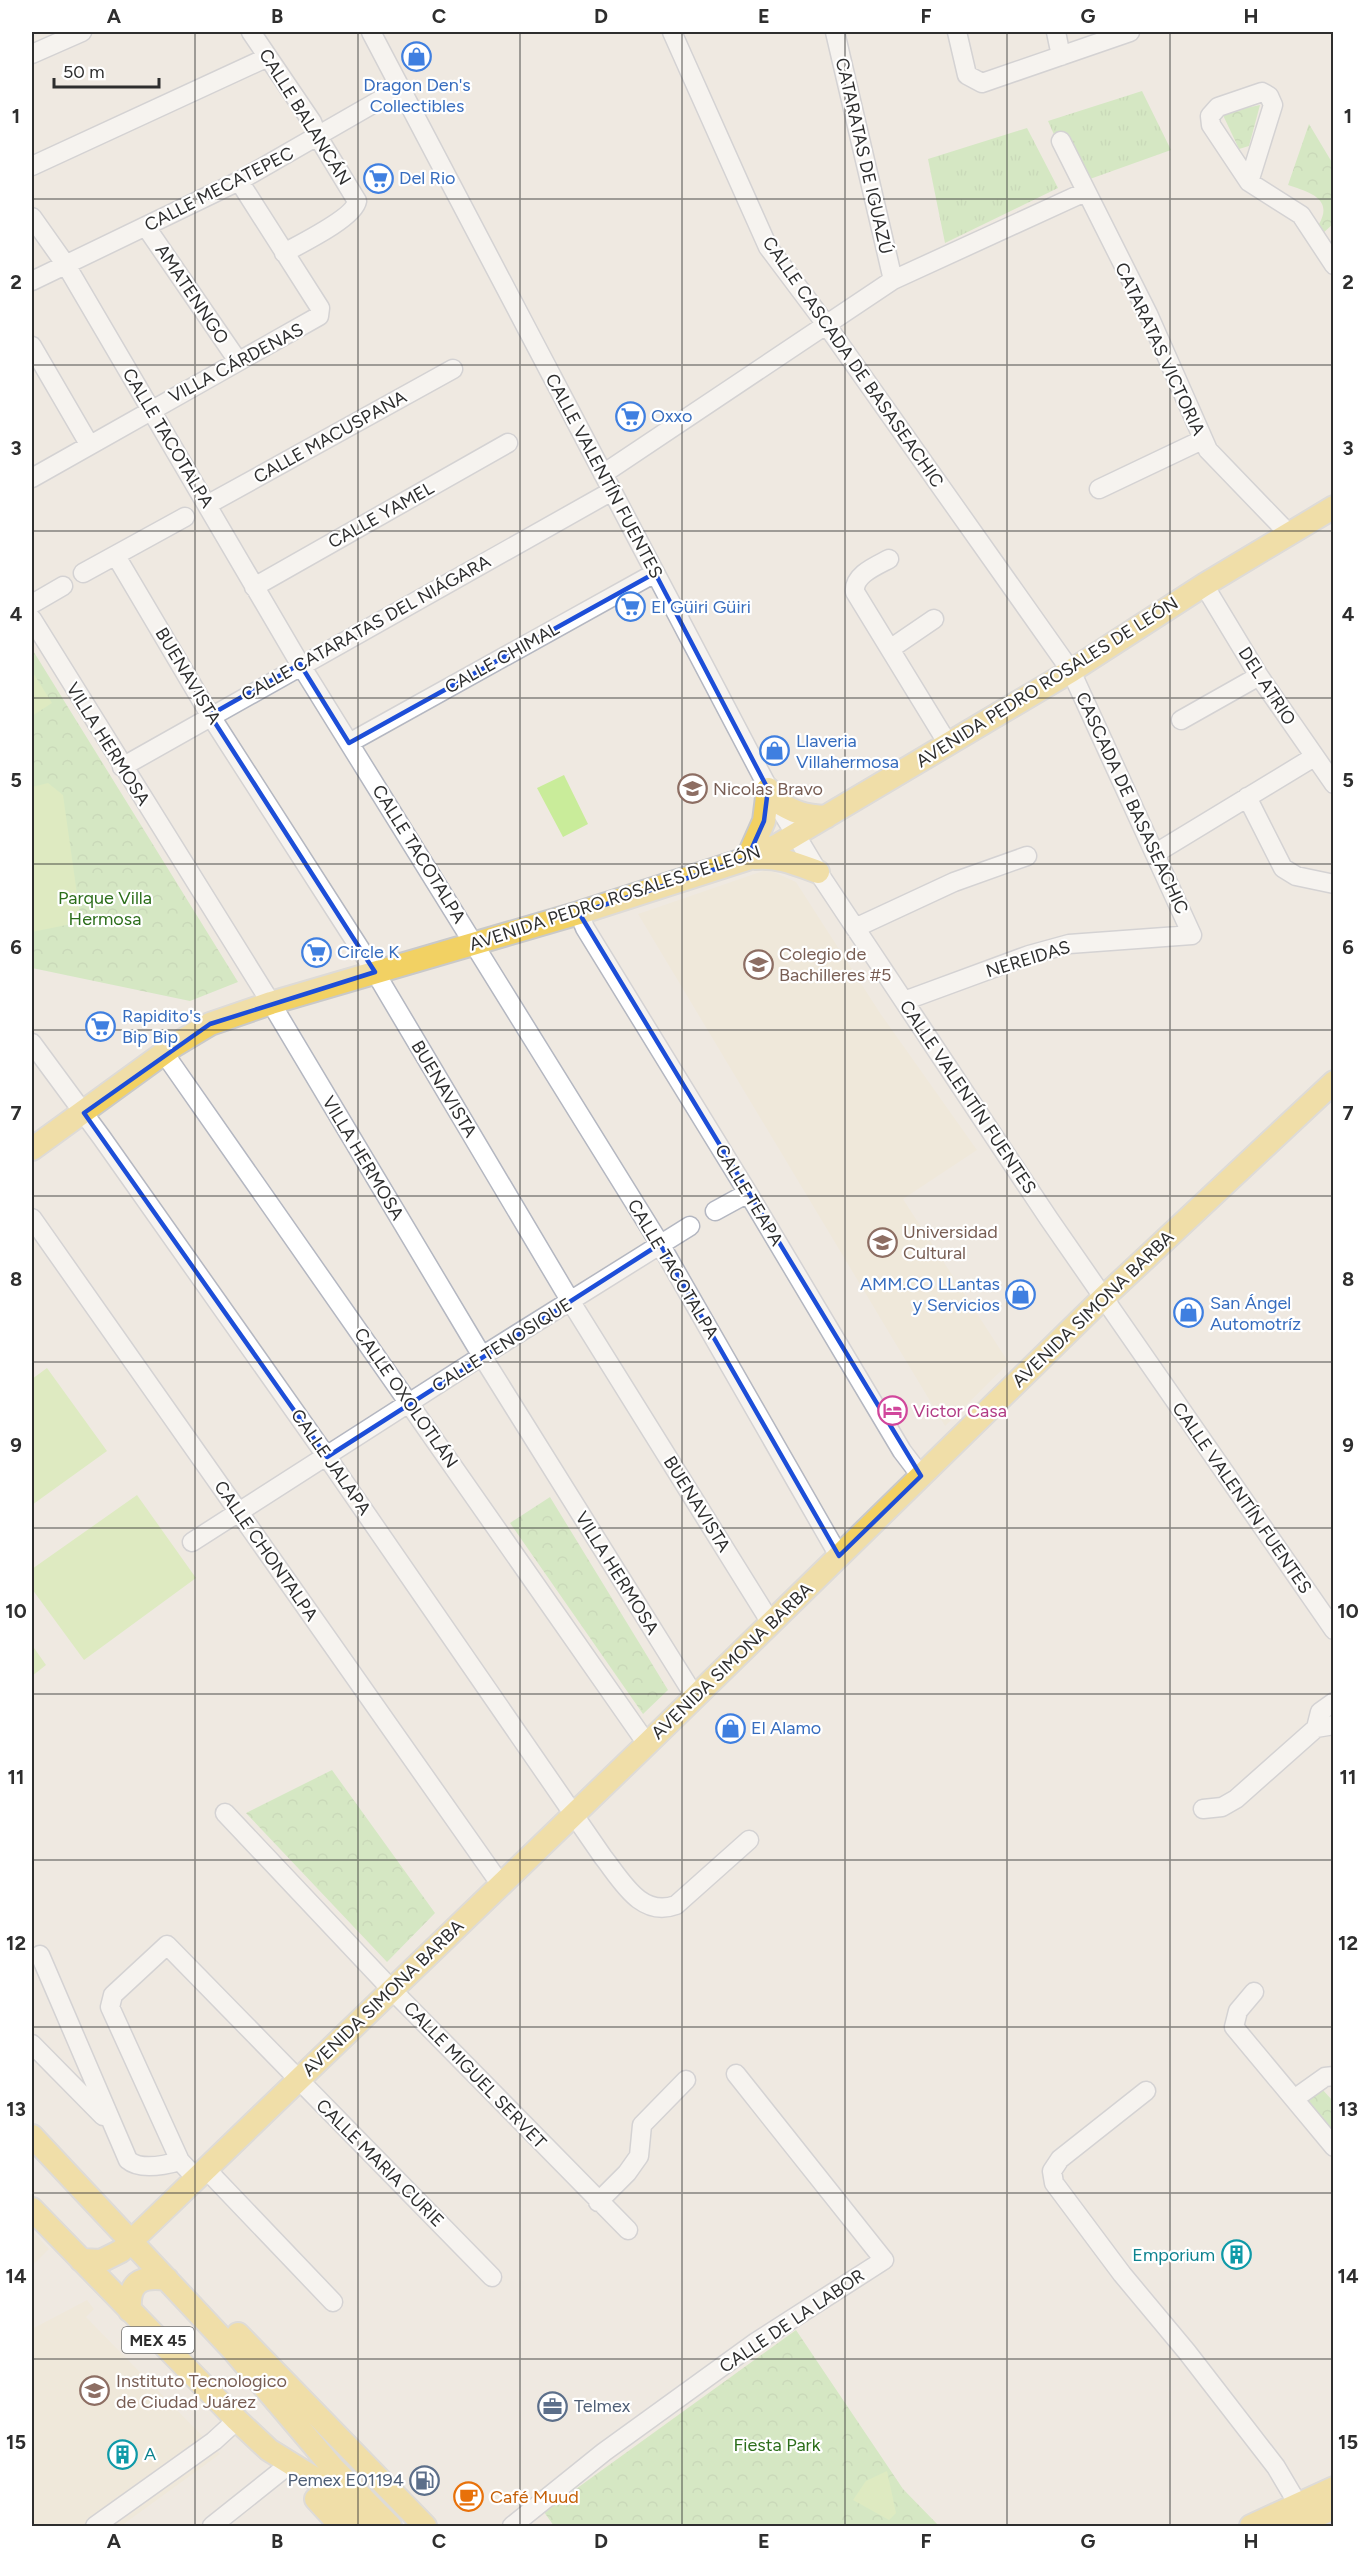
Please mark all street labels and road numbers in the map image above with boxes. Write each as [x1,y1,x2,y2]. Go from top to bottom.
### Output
street label: CALLE BALANCÁN [254,45,356,189]
street label: CATARATAS DE IGUAZÚ [831,56,897,256]
street label: CALLE MECATEPEC [141,142,297,236]
street label: CALLE CASCADA DE BASASEACHIC [758,232,948,492]
street label: AMATENNGO [151,240,233,348]
street label: CATARATAS VICTORIA [1110,259,1210,439]
street label: VILLA CÁRDENAS [165,318,307,408]
street label: CALLE TACOTALPA [118,364,218,512]
street label: CALLE VALENTÍN FUENTES [541,370,667,582]
street label: CALLE MACUSPANA [250,386,410,488]
street label: CALLE YAMEL [324,477,438,553]
street label: CALLE CATARATAS DEL NIÁGARA [238,550,494,706]
street label: AVENIDA PEDRO ROSALES DE LEÓN [912,592,1182,772]
street label: CALLE CHIMAL [441,617,563,698]
street label: BUENAVISTA [150,624,226,728]
street label: DEL ATRIO [1234,643,1300,729]
street label: VILLA HERMOSA [61,679,155,809]
street label: CASCADA DE BASASEACHIC [1071,689,1193,917]
street label: CALLE TACOTALPA [368,781,470,927]
street label: AVENIDA PEDRO ROSALES DE LEÓN [467,840,763,956]
street label: NEREIDAS [983,936,1073,982]
street label: CALLE VALENTÍN FUENTES [895,996,1041,1198]
street label: BUENAVISTA [406,1037,482,1141]
street label: VILLA HERMOSA [317,1092,409,1224]
street label: CALLE TEAPA [710,1140,788,1250]
street label: CALLE TACOTALPA [623,1195,723,1343]
street label: AVENIDA SIMONA BARBA [1008,1226,1178,1392]
street label: CALLE TENOSIQUE [428,1293,576,1397]
street label: CALLE OXOLOTLÁN [349,1324,463,1472]
street label: CALLE VALENTÍN FUENTES [1167,1398,1317,1598]
street label: CALLE JALAPA [286,1405,376,1519]
street label: BUENAVISTA [659,1452,735,1556]
street label: CALLE CHONTALPA [209,1477,323,1625]
street label: VILLA HERMOSA [570,1508,664,1638]
street label: AVENIDA SIMONA BARBA [647,1578,817,1744]
street label: AVENIDA SIMONA BARBA [298,1915,468,2081]
street label: CALLE MIGUEL SERVET [399,1997,551,2153]
street label: CALLE MARIA CURIE [312,2095,448,2231]
street label: CALLE DE LA LABOR [715,2264,869,2378]
road number: MEX 45 [122,2327,194,2353]

